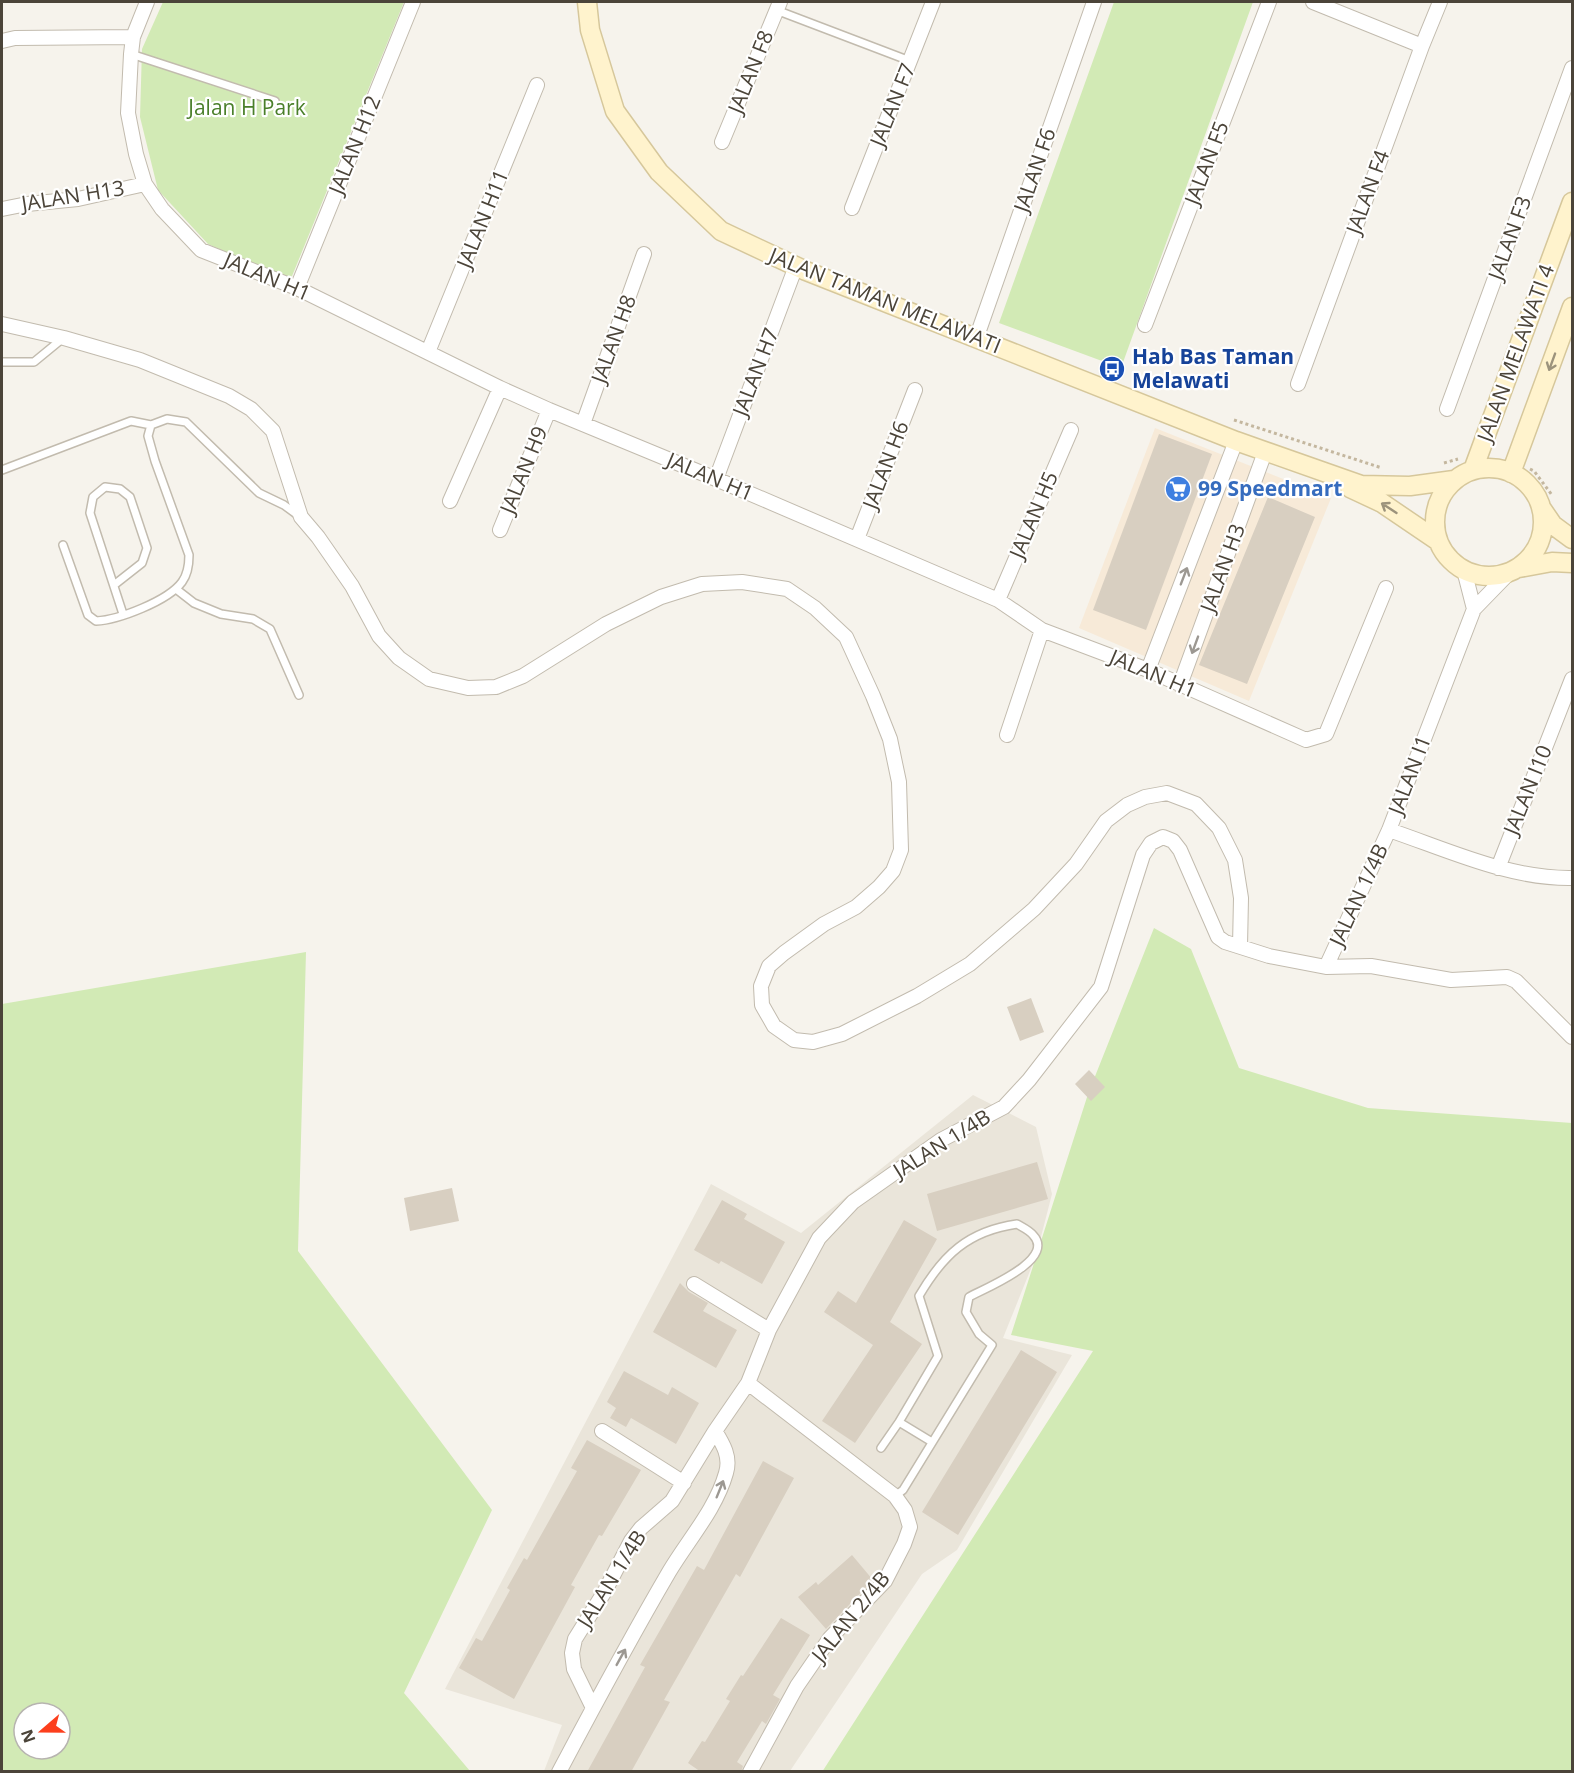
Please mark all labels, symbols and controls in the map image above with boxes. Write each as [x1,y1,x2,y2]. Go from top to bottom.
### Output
street label: JALAN F8 [720,26,779,119]
street label: JALAN F7 [862,59,921,152]
street label: JALAN H12 [321,91,387,200]
park label: Jalan H Park [186,93,306,121]
street label: JALAN F5 [1177,117,1235,210]
street label: JALAN F6 [1006,124,1061,217]
street label: JALAN F4 [1338,146,1395,239]
street label: JALAN H11 [449,165,515,274]
street label: JALAN H13 [17,173,126,217]
street label: JALAN F3 [1480,192,1537,285]
street label: JALAN TAMAN MELAWATI [763,240,1005,359]
street label: JALAN H1 [218,244,315,307]
street label: JALAN MELAWATI 4 [1469,260,1560,447]
street label: JALAN H8 [584,291,642,389]
street label: JALAN H7 [725,324,785,421]
place label: Hab Bas Taman Melawati [1132,342,1294,394]
one-way arrow [1546,352,1557,371]
bus stop icon: Hab Bas Taman Melawati [1097,354,1127,384]
street label: JALAN H6 [855,417,915,514]
street label: JALAN H9 [492,422,553,519]
street label: JALAN H1 [661,444,758,507]
street label: JALAN H5 [1001,467,1064,564]
supermarket icon: 99 Speedmart [1163,474,1193,504]
place label: 99 Speedmart [1198,474,1342,502]
one-way arrow [1381,502,1398,514]
street label: JALAN H3 [1193,520,1251,618]
one-way arrow [1179,568,1190,586]
one-way arrow [1188,635,1199,654]
street label: JALAN H1 [1104,641,1201,704]
street label: JALAN I1 [1381,731,1437,820]
street label: JALAN I10 [1496,741,1558,840]
street label: JALAN 1/4B [1321,839,1394,952]
street label: JALAN 1/4B [886,1102,995,1185]
one-way arrow [715,1480,726,1498]
street label: JALAN 1/4B [569,1525,652,1634]
street label: JALAN 2/4B [804,1565,896,1669]
one-way arrow [616,1648,627,1666]
north arrow [12,1701,72,1761]
text: N [15,1726,40,1746]

